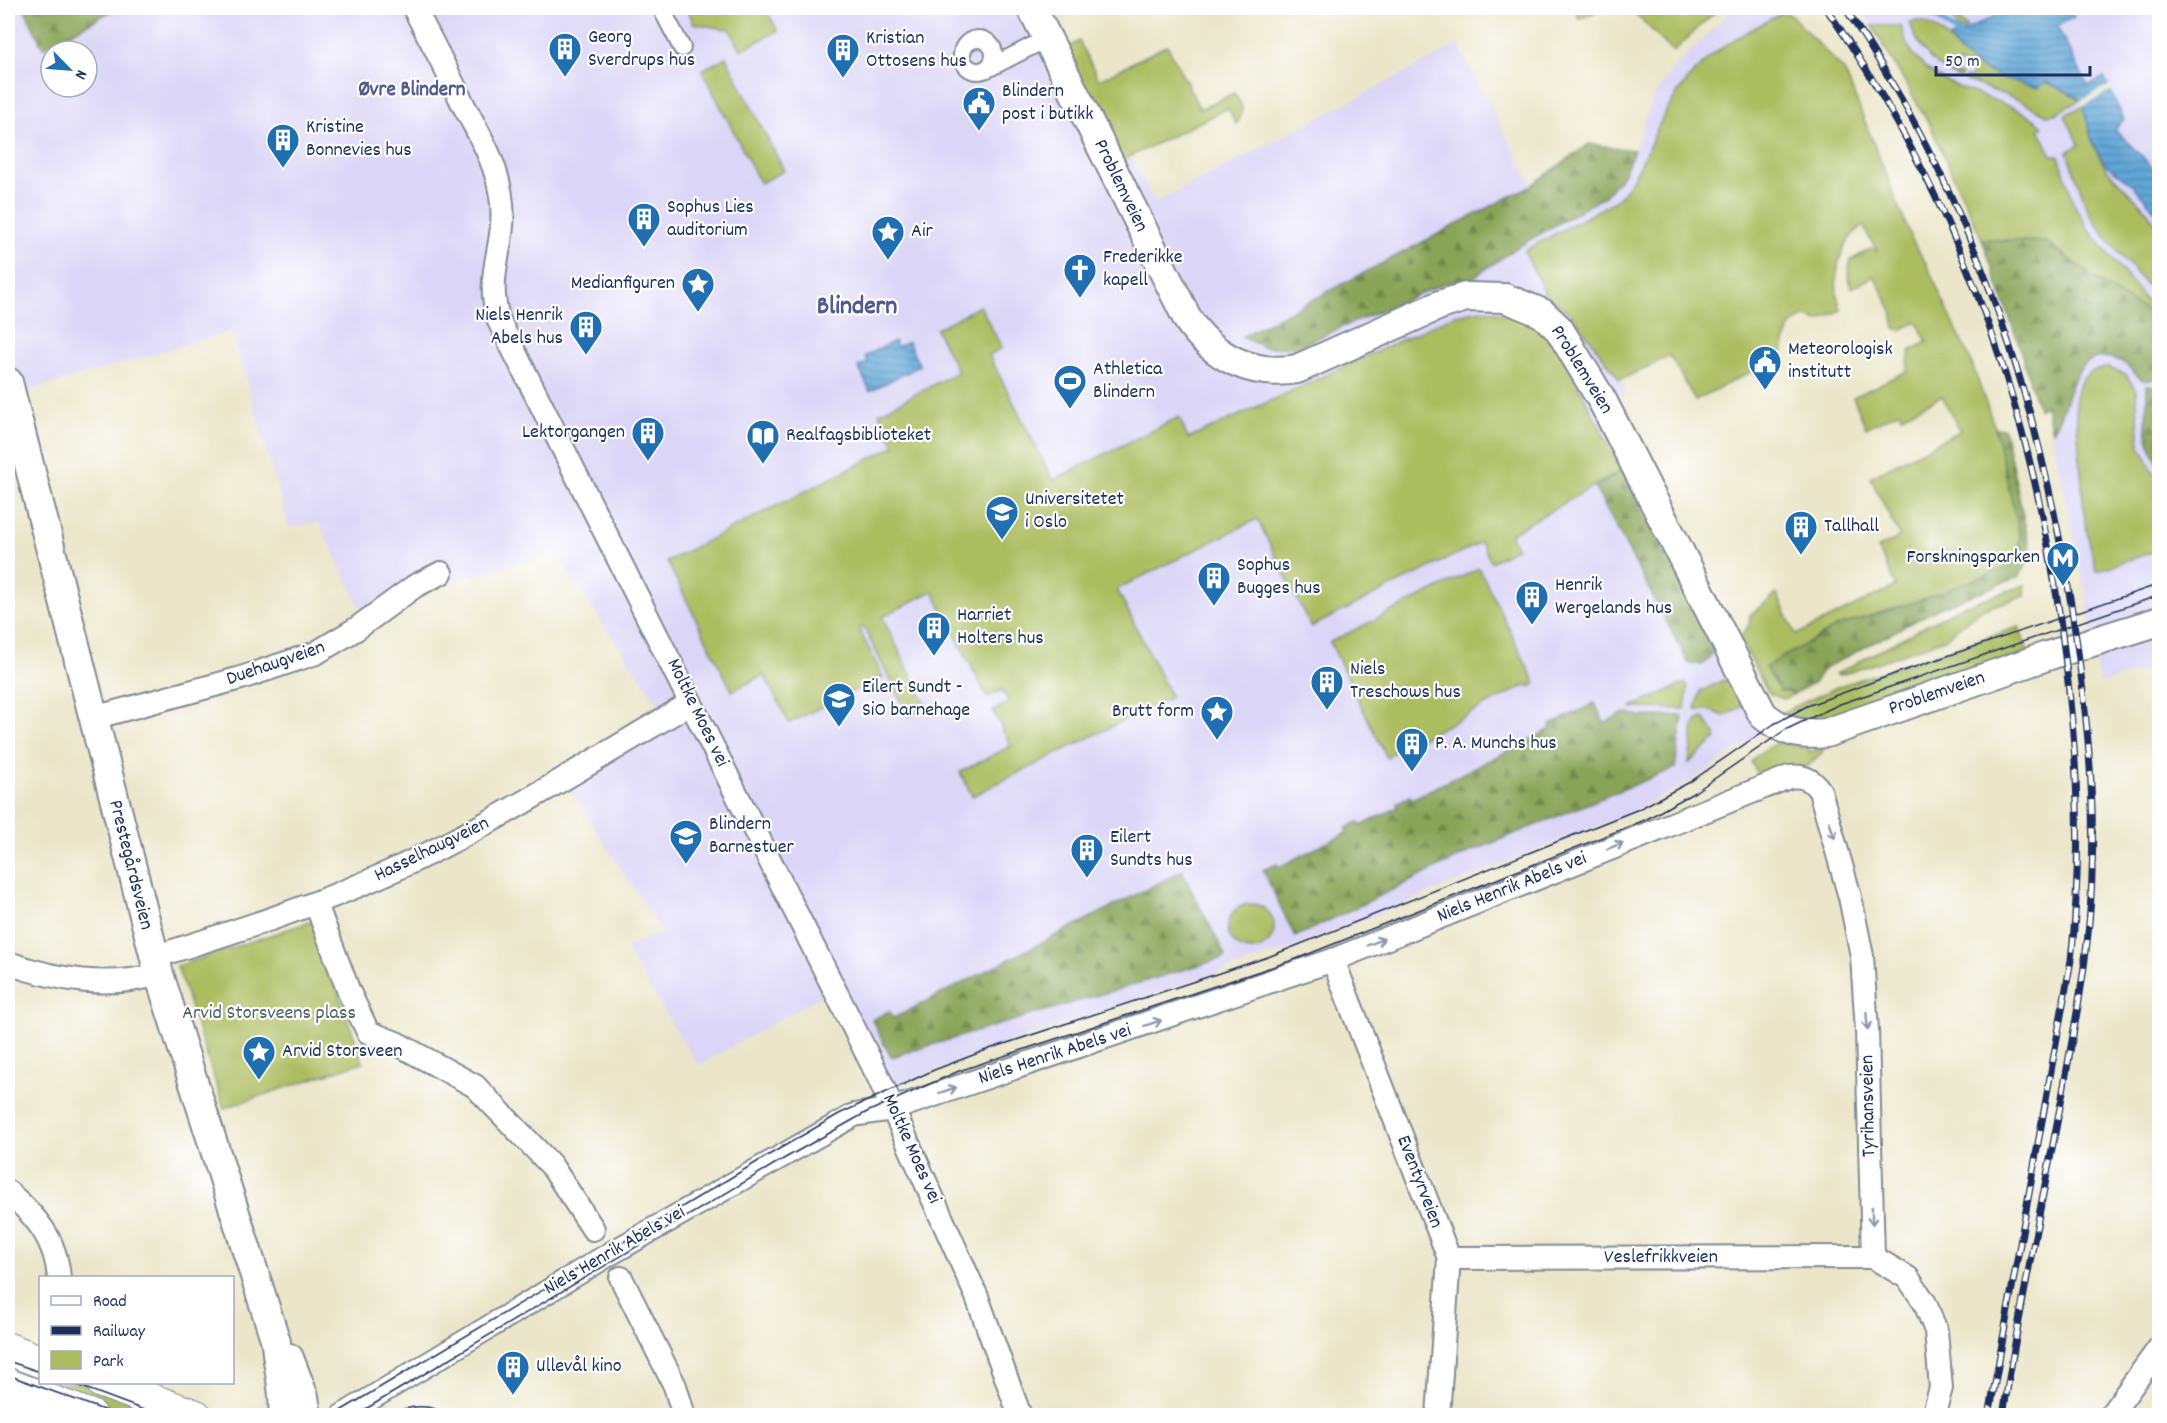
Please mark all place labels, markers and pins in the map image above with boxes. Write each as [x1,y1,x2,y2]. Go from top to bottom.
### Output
place label: Georg Sverdrups hus [588,24,695,75]
place label: Kristian Ottosens hus [866,25,967,76]
building icon: Georg Sverdrups hus [547,31,583,78]
building icon: Kristian Ottosens hus [825,32,861,79]
place label: Blindern post i butikk [1002,78,1093,129]
public building icon: Blindern post i butikk [961,85,997,132]
place label: Kristine Bonnevies hus [306,114,412,165]
building icon: Kristine Bonnevies hus [265,122,301,169]
place label: Sophus Lies auditorium [667,194,754,245]
building icon: Sophus Lies auditorium [626,201,662,248]
place icon: Air [870,214,906,261]
place label: Air [911,218,934,246]
place label: Frederikke kapell [1103,244,1183,295]
church icon: Frederikke kapell [1062,252,1098,299]
place icon: Medianfiguren [680,266,716,313]
place label: Medianfiguren [571,270,675,298]
place label: Niels Henrik Abels hus [475,302,563,353]
building icon: Niels Henrik Abels hus [568,309,604,356]
place label: Meteorologisk institutt [1788,336,1893,387]
public building icon: Meteorologisk institutt [1747,344,1783,391]
place label: Athletica Blindern [1093,356,1163,407]
sports icon: Athletica Blindern [1052,363,1088,410]
building icon: Lektorgangen [630,415,666,462]
library icon: Realfagsbiblioteket [745,418,781,465]
place label: Lektorgangen [522,419,625,447]
place label: Realfagsbiblioteket [786,422,931,450]
place label: Universitetet i Oslo [1025,486,1124,537]
school or university icon: Universitetet i Oslo [984,494,1020,541]
building icon: Tallhall [1783,509,1819,556]
place label: Tallhall [1824,513,1879,541]
metro station icon: Forskningsparken [2045,540,2081,587]
place label: Forskningsparken [1907,544,2040,572]
place label: Sophus Bugges hus [1237,552,1321,603]
building icon: Sophus Bugges hus [1196,560,1232,607]
place label: Henrik Wergelands hus [1555,572,1672,623]
building icon: Henrik Wergelands hus [1514,579,1550,626]
place label: Harriet Holters hus [957,602,1044,653]
building icon: Harriet Holters hus [916,610,952,657]
place label: Niels Treschows hus [1350,656,1461,707]
building icon: Niels Treschows hus [1309,664,1345,711]
place label: Eilert Sundt - SiO barnehage [862,674,970,725]
school or university icon: Eilert Sundt - SiO barnehage [821,681,857,728]
place icon: Brutt form [1199,694,1235,741]
place label: Brutt form [1112,698,1194,726]
building icon: P. A. Munchs hus [1394,726,1430,773]
place label: P. A. Munchs hus [1435,730,1557,758]
place label: Blindern Barnestuer [709,811,795,862]
school or university icon: Blindern Barnestuer [668,818,704,865]
place label: Eilert Sundts hus [1110,824,1193,875]
building icon: Eilert Sundts hus [1069,832,1105,879]
place icon: Arvid Storsveen [241,1034,277,1081]
place label: Arvid Storsveen [282,1038,402,1066]
building icon: Ullevål kino [495,1349,531,1396]
place label: Ullevål kino [536,1353,622,1381]

